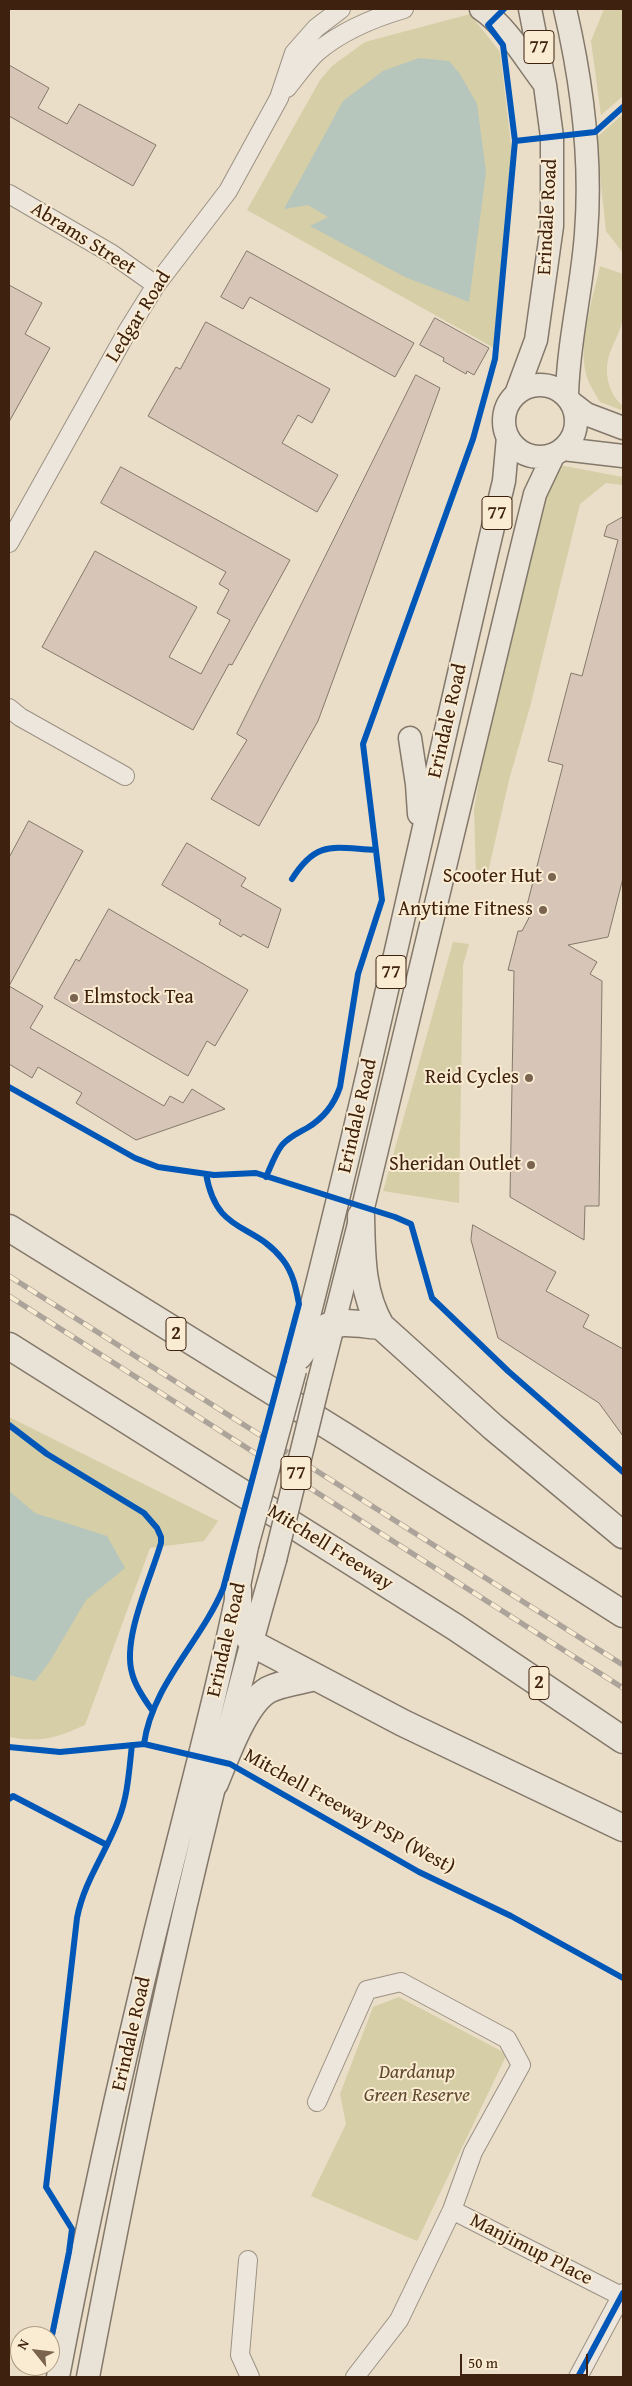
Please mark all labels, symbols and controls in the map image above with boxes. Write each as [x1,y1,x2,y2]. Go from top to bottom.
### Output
road number: 77 [524,31,554,64]
street label: Erindale Road [533,158,563,276]
street label: Abrams Street [26,197,140,281]
street label: Ledgar Road [101,267,177,367]
road number: 77 [482,496,512,530]
street label: Erindale Road [423,662,473,780]
place label: Scooter Hut [443,865,542,889]
marker: Scooter Hut [546,871,558,883]
place label: Anytime Fitness [398,898,533,922]
marker: Anytime Fitness [537,904,549,916]
road number: 77 [376,956,406,989]
place label: Elmstock Tea [84,986,194,1010]
marker: Elmstock Tea [68,992,80,1004]
street label: Erindale Road [333,1057,383,1175]
place label: Reid Cycles [425,1066,519,1090]
marker: Reid Cycles [523,1072,535,1084]
place label: Sheridan Outlet [389,1153,521,1177]
marker: Sheridan Outlet [525,1159,537,1171]
road number: 2 [166,1318,186,1350]
road number: 77 [281,1456,311,1490]
street label: Mitchell Freeway [263,1500,397,1596]
street label: Erindale Road [202,1581,252,1699]
road number: 2 [529,1666,549,1700]
street label: Mitchell Freeway PSP (West) [239,1744,459,1880]
street label: Erindale Road [107,1975,157,2093]
park label: Dardanup Green Reserve [364,2061,470,2108]
street label: Manjimup Place [466,2209,596,2291]
north arrow [10,2326,60,2376]
text: N [12,2335,34,2353]
scale bar [462,2344,590,2376]
text: 50 m [468,2352,498,2373]

